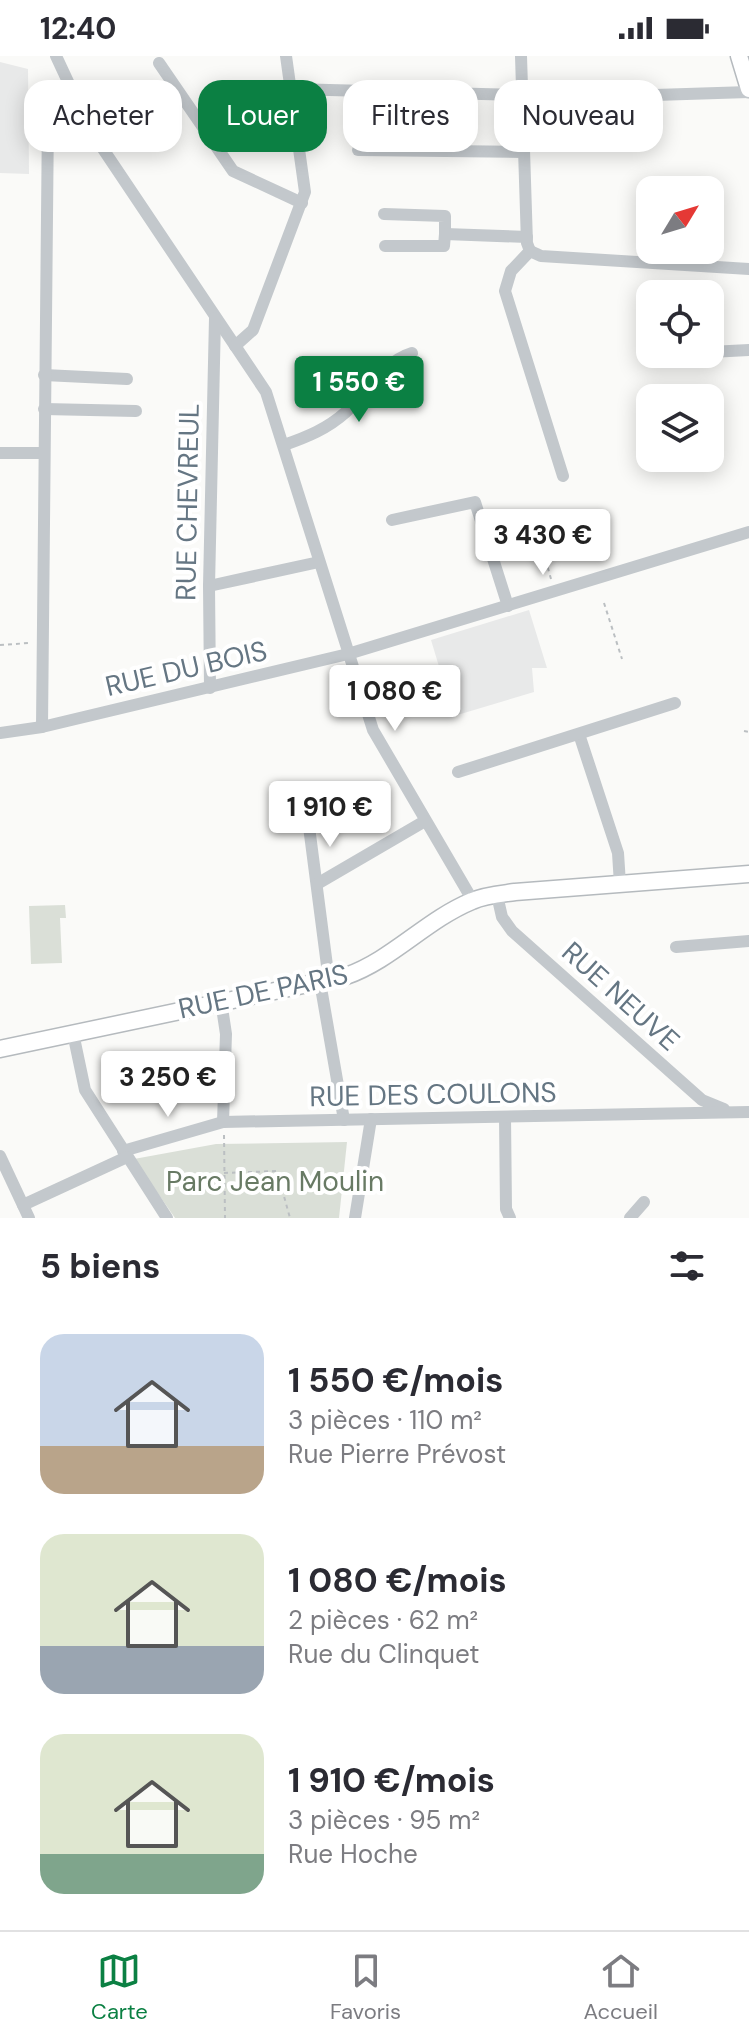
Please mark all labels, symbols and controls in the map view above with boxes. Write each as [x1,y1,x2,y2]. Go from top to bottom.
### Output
text: 12:40 [40,9,116,48]
chip: Acheter [24,80,182,152]
chip: Louer [198,80,327,152]
chip: Filtres [343,80,478,152]
chip: Nouveau [494,80,663,152]
north arrow [636,176,724,264]
map controls [636,176,724,472]
button: locate [636,280,724,368]
pin: 1 550 € [285,356,433,424]
text: 1 550 € [313,365,405,399]
button: layers [636,384,724,472]
street label: RUE CHEVREUL [167,403,208,601]
pin: 3 430 € [469,509,617,577]
text: 3 430 € [493,518,593,552]
street label: RUE DU BOIS [102,632,270,705]
pin: 1 080 € [321,665,469,733]
text: 1 080 € [347,674,443,708]
pin: 1 910 € [256,781,404,849]
text: 1 910 € [287,790,373,824]
street label: RUE NEUVE [554,934,687,1059]
street label: RUE DE PARIS [175,955,351,1028]
pin: 3 250 € [94,1051,242,1119]
text: 3 250 € [119,1060,217,1094]
street label: RUE DES COULONS [309,1074,557,1115]
park label: Parc Jean Moulin [166,1163,384,1200]
text: 5 biens [40,1244,160,1289]
icon: filters [665,1244,709,1288]
text: 1 550 €/mois [288,1358,503,1403]
icon: home [104,1366,200,1462]
text: 3 pièces · 110 m² [288,1403,482,1437]
text: Rue Pierre Prévost [288,1437,506,1471]
text: 1 080 €/mois [288,1558,507,1603]
icon: home [104,1566,200,1662]
text: 2 pièces · 62 m² [288,1603,478,1637]
text: Rue du Clinquet [288,1637,479,1671]
text: 1 910 €/mois [288,1758,495,1803]
icon: home [104,1766,200,1862]
text: 3 pièces · 95 m² [288,1803,480,1837]
text: Rue Hoche [288,1837,418,1871]
tab: Carte [91,1949,148,2026]
tab: Favoris [330,1949,401,2026]
tab: Accueil [583,1949,658,2026]

